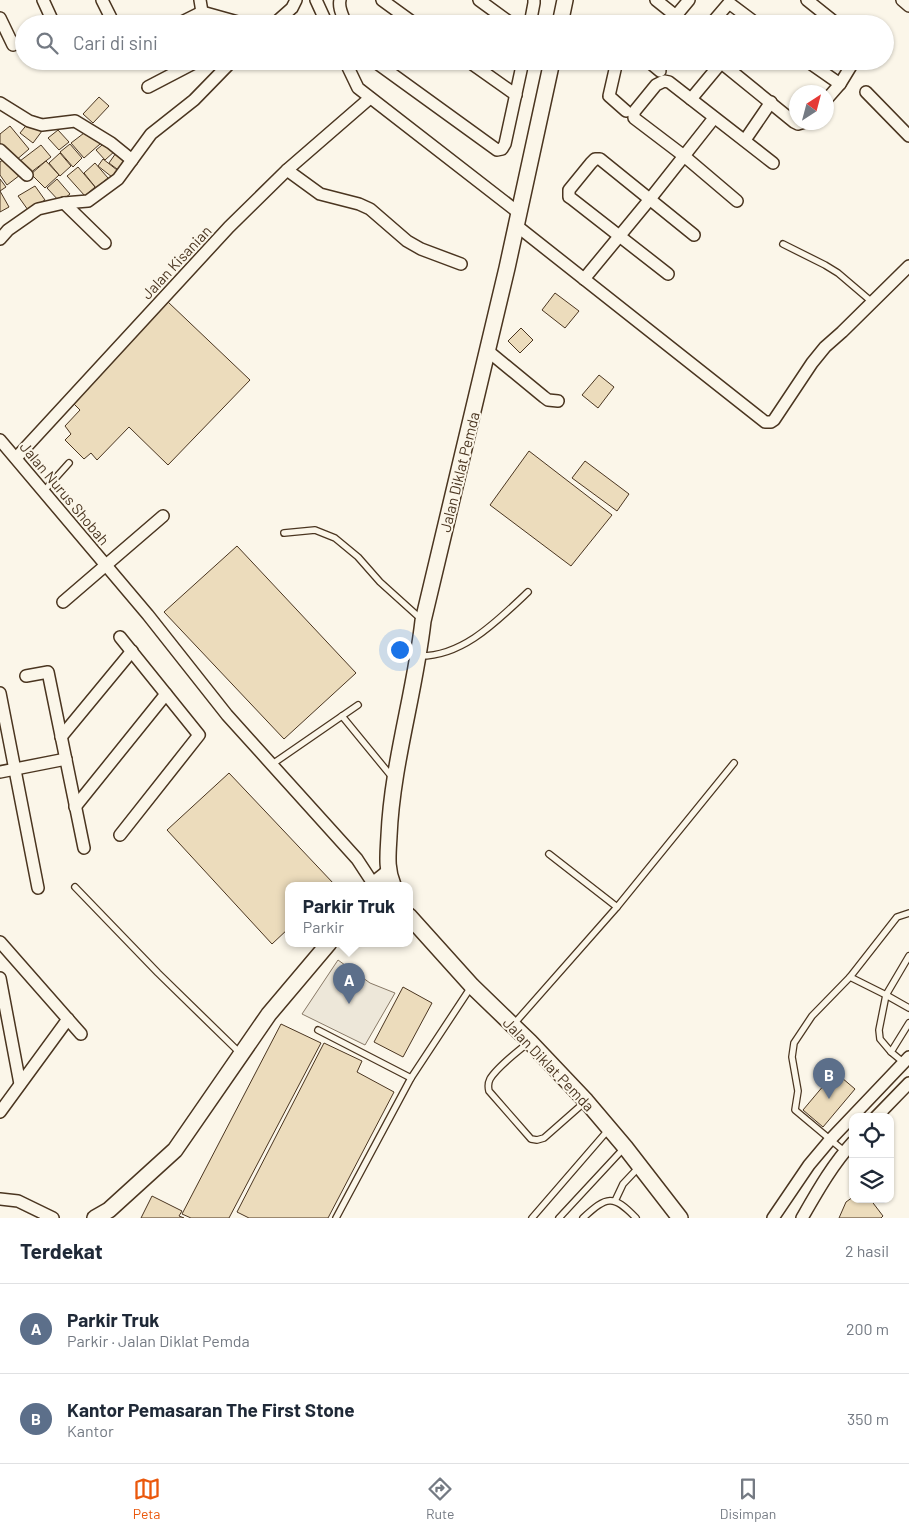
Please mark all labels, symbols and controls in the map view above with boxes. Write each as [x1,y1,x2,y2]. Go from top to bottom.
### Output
search box [15,15,894,70]
icon: search [33,29,61,57]
text: Cari di sini [73,31,158,54]
north arrow [789,85,834,130]
street label: Jalan Kisanian [137,221,215,303]
street label: Jalan Diklat Pemda [435,410,483,534]
street label: Jalan Nurus Shobah [17,438,113,548]
your location [387,637,413,663]
popup [285,882,413,947]
text: Parkir Truk [303,894,395,917]
text: Parkir [303,917,344,936]
pin: A [333,963,365,1004]
street label: Jalan Diklat Pemda [500,1013,598,1115]
pin: B [813,1058,845,1099]
map controls [849,1113,894,1203]
button: locate [849,1113,894,1158]
button: layers [849,1158,894,1203]
text: Terdekat [20,1238,103,1263]
text: 2 hasil [845,1241,889,1260]
text: Parkir Truk [67,1308,159,1331]
text: A [31,1319,41,1338]
text: 200 m [846,1319,889,1338]
text: Parkir · Jalan Diklat Pemda [67,1331,250,1350]
text: Kantor Pemasaran The First Stone [67,1398,355,1421]
text: B [31,1409,41,1428]
text: 350 m [847,1409,889,1428]
text: Kantor [67,1421,114,1440]
tab: Peta [133,1475,161,1522]
tab: Rute [426,1475,454,1522]
tab: Disimpan [720,1475,776,1522]

